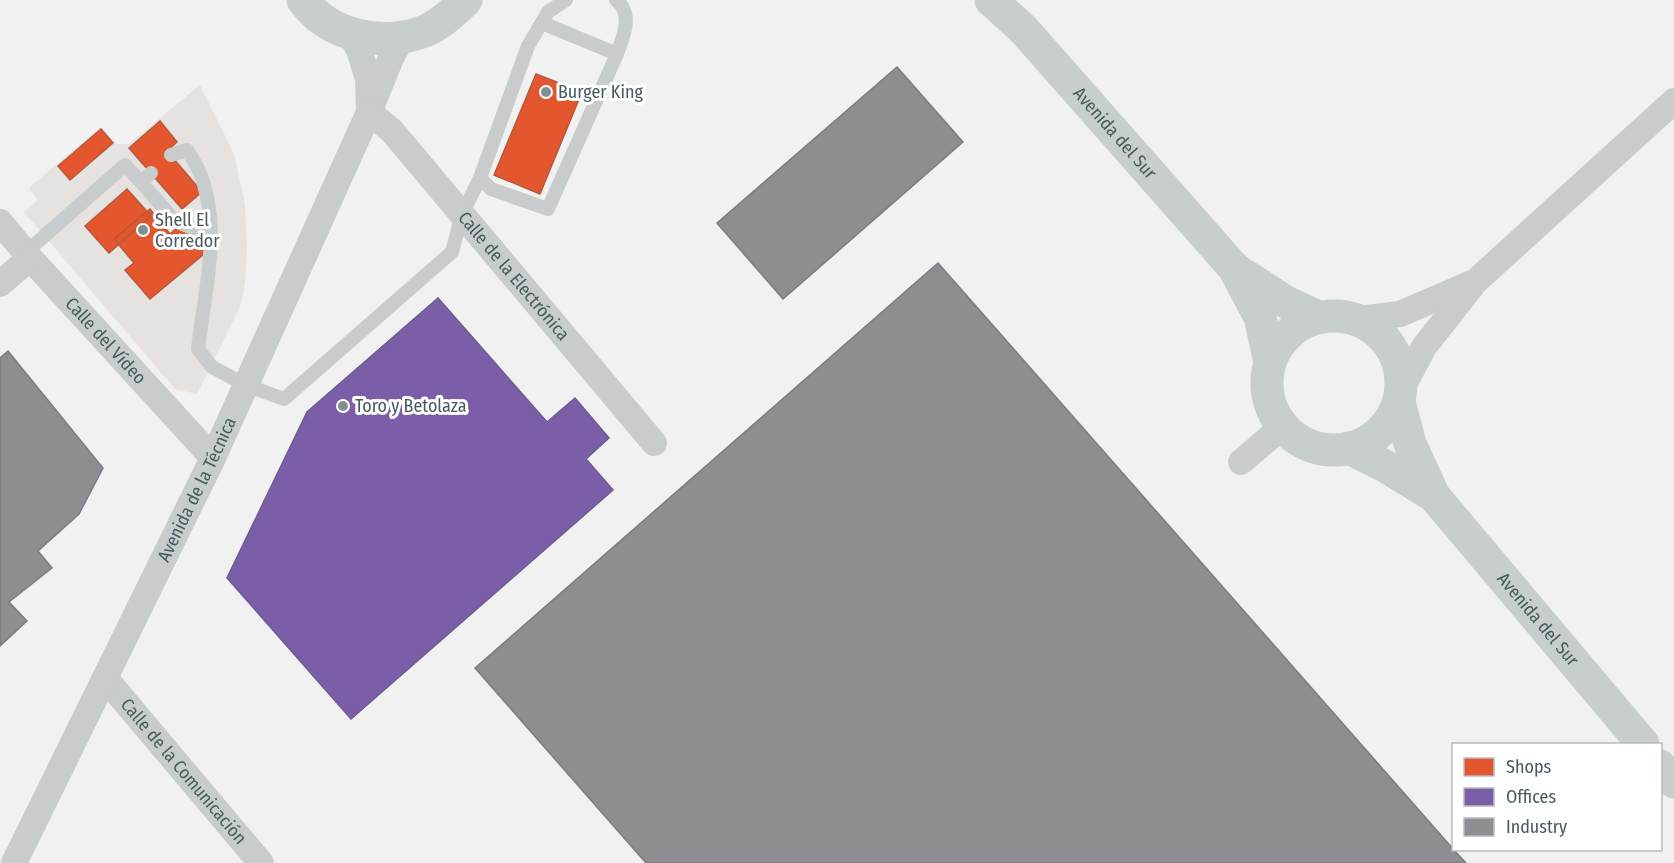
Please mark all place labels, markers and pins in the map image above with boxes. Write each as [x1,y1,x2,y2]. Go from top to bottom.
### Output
place label: Burger King [558,81,643,103]
marker: Burger King [539,85,553,99]
place label: Shell El Corredor [155,209,220,252]
marker: Shell El Corredor [136,223,150,237]
place label: Toro y Betolaza [355,395,467,417]
marker: Toro y Betolaza [336,399,350,413]

